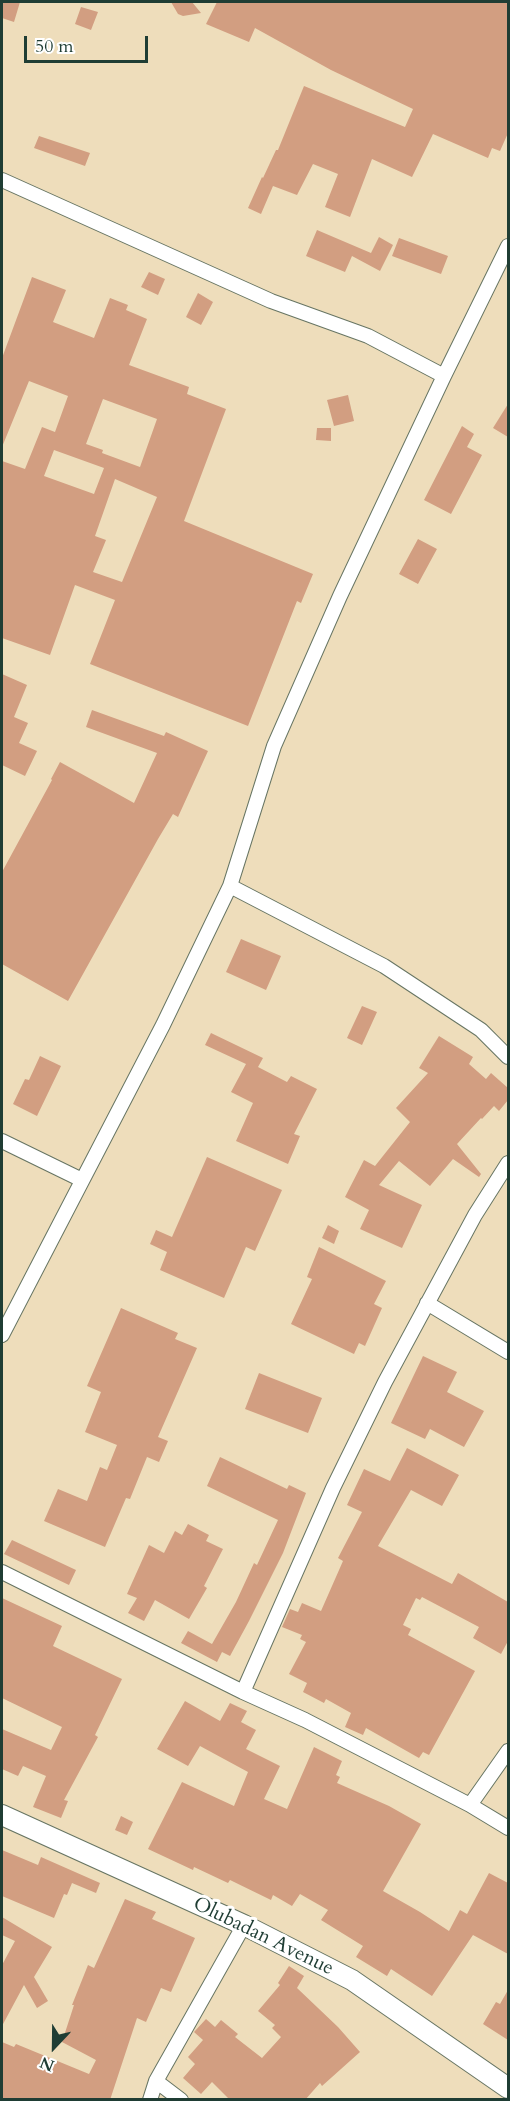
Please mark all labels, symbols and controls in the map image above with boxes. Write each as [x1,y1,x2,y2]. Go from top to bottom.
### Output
scale bar [27,24,152,62]
text: 50 m [35,34,74,59]
street label: Olubadan Avenue [189,1893,337,1981]
north arrow [24,2017,84,2077]
text: N [37,2051,58,2076]

